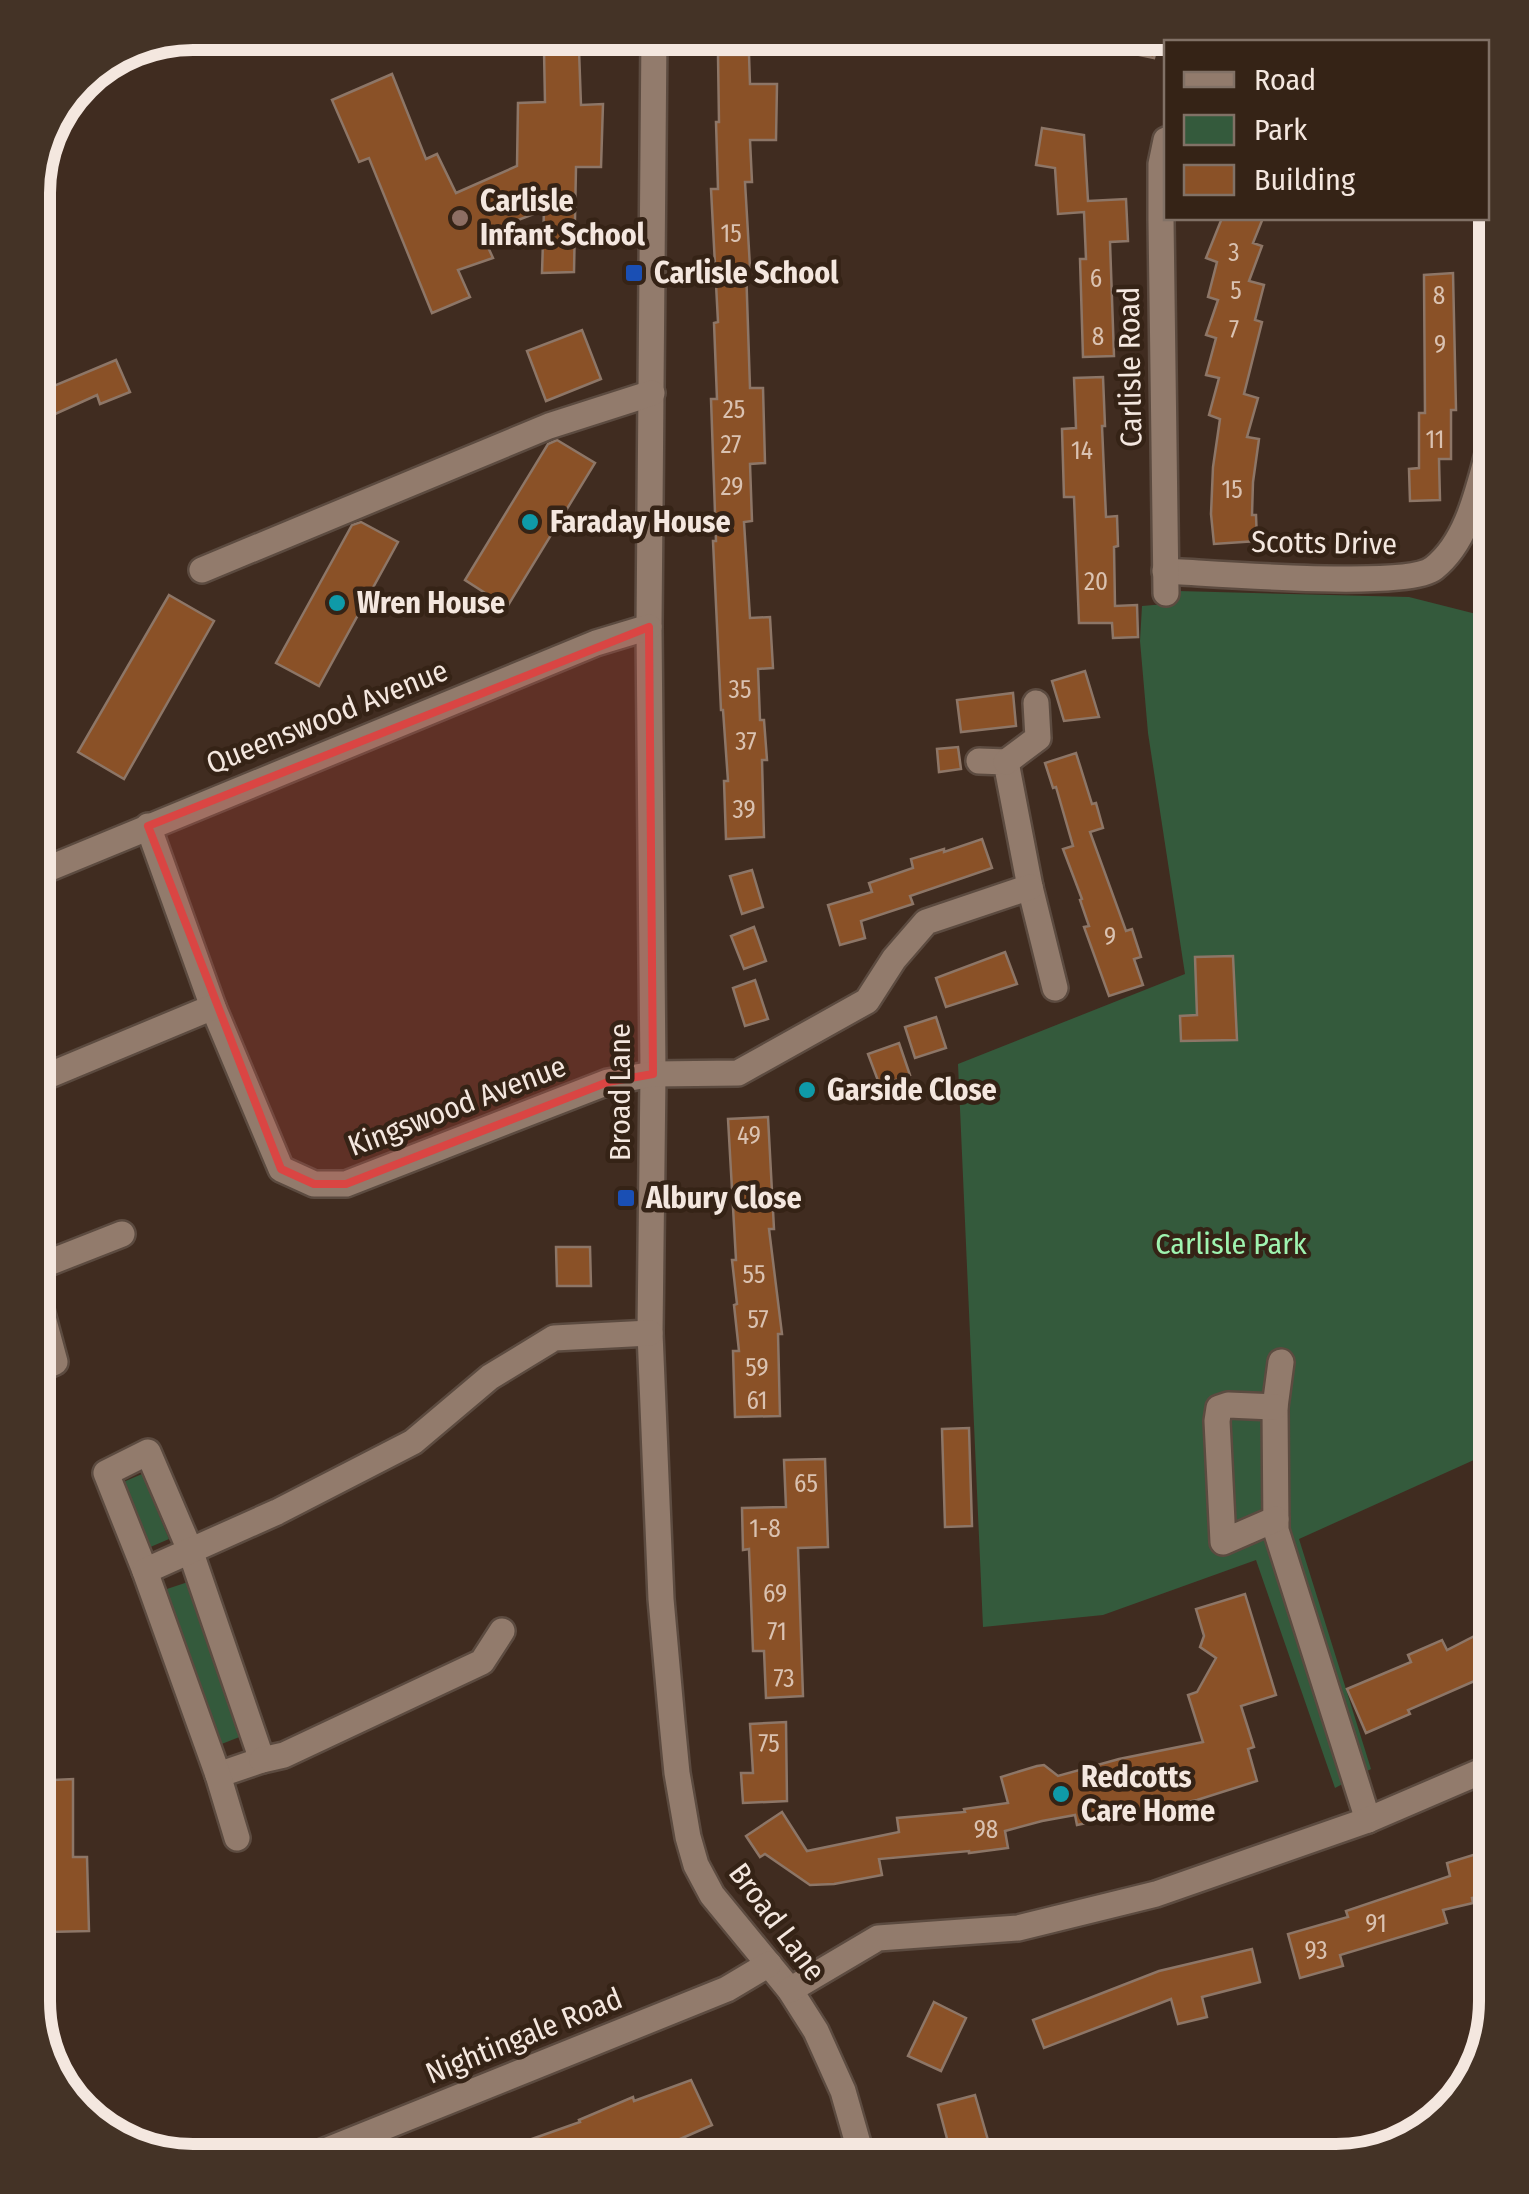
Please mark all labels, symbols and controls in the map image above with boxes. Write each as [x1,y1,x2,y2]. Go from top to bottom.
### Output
legend [1164,40,1489,220]
text: Road [1254,62,1316,98]
text: Park [1254,112,1307,148]
text: Building [1254,162,1356,198]
place label: Carlisle Infant School [480,183,646,253]
marker: Carlisle Infant School [449,207,471,229]
house number: 15 [720,219,742,249]
house number: 3 [1228,238,1240,268]
place label: Carlisle School [654,255,839,291]
marker: Carlisle School [623,262,645,284]
house number: 6 [1090,264,1102,294]
house number: 5 [1230,276,1242,306]
house number: 8 [1433,281,1445,311]
street label: Carlisle Road [1111,287,1149,447]
house number: 7 [1229,315,1239,345]
house number: 8 [1092,322,1104,352]
house number: 9 [1434,330,1446,360]
house number: 25 [723,395,745,425]
house number: 11 [1425,425,1445,455]
house number: 27 [721,430,741,460]
house number: 14 [1071,436,1093,466]
house number: 29 [720,472,744,502]
house number: 15 [1221,475,1243,505]
place label: Faraday House [550,504,731,540]
marker: Faraday House [519,511,541,533]
street label: Scotts Drive [1251,524,1397,562]
house number: 20 [1084,567,1108,597]
place label: Wren House [357,585,505,621]
marker: Wren House [326,592,348,614]
street label: Queenswood Avenue [201,652,453,782]
house number: 35 [729,675,751,705]
house number: 37 [735,727,757,757]
house number: 39 [732,795,756,825]
house number: 9 [1104,922,1116,952]
street label: Broad Lane [602,1023,638,1161]
street label: Kingswood Avenue [343,1048,571,1164]
place label: Garside Close [827,1072,997,1108]
marker: Garside Close [796,1079,818,1101]
house number: 49 [737,1121,761,1151]
place label: Albury Close [645,1180,802,1216]
marker: Albury Close [615,1187,637,1209]
park label: Carlisle Park [1155,1226,1307,1262]
house number: 55 [743,1260,765,1290]
house number: 57 [747,1305,769,1335]
house number: 59 [745,1353,769,1383]
house number: 61 [746,1386,768,1416]
house number: 65 [794,1469,818,1499]
house number: 1-8 [749,1514,781,1544]
house number: 69 [763,1579,787,1609]
house number: 71 [767,1617,787,1647]
house number: 73 [773,1664,795,1694]
house number: 75 [758,1729,780,1759]
place label: Redcotts Care Home [1081,1759,1215,1829]
marker: Redcotts Care Home [1050,1783,1072,1805]
house number: 98 [974,1815,998,1845]
street label: Broad Lane [721,1856,833,1988]
house number: 91 [1365,1909,1387,1939]
house number: 93 [1305,1936,1327,1966]
street label: Nightingale Road [421,1980,627,2092]

